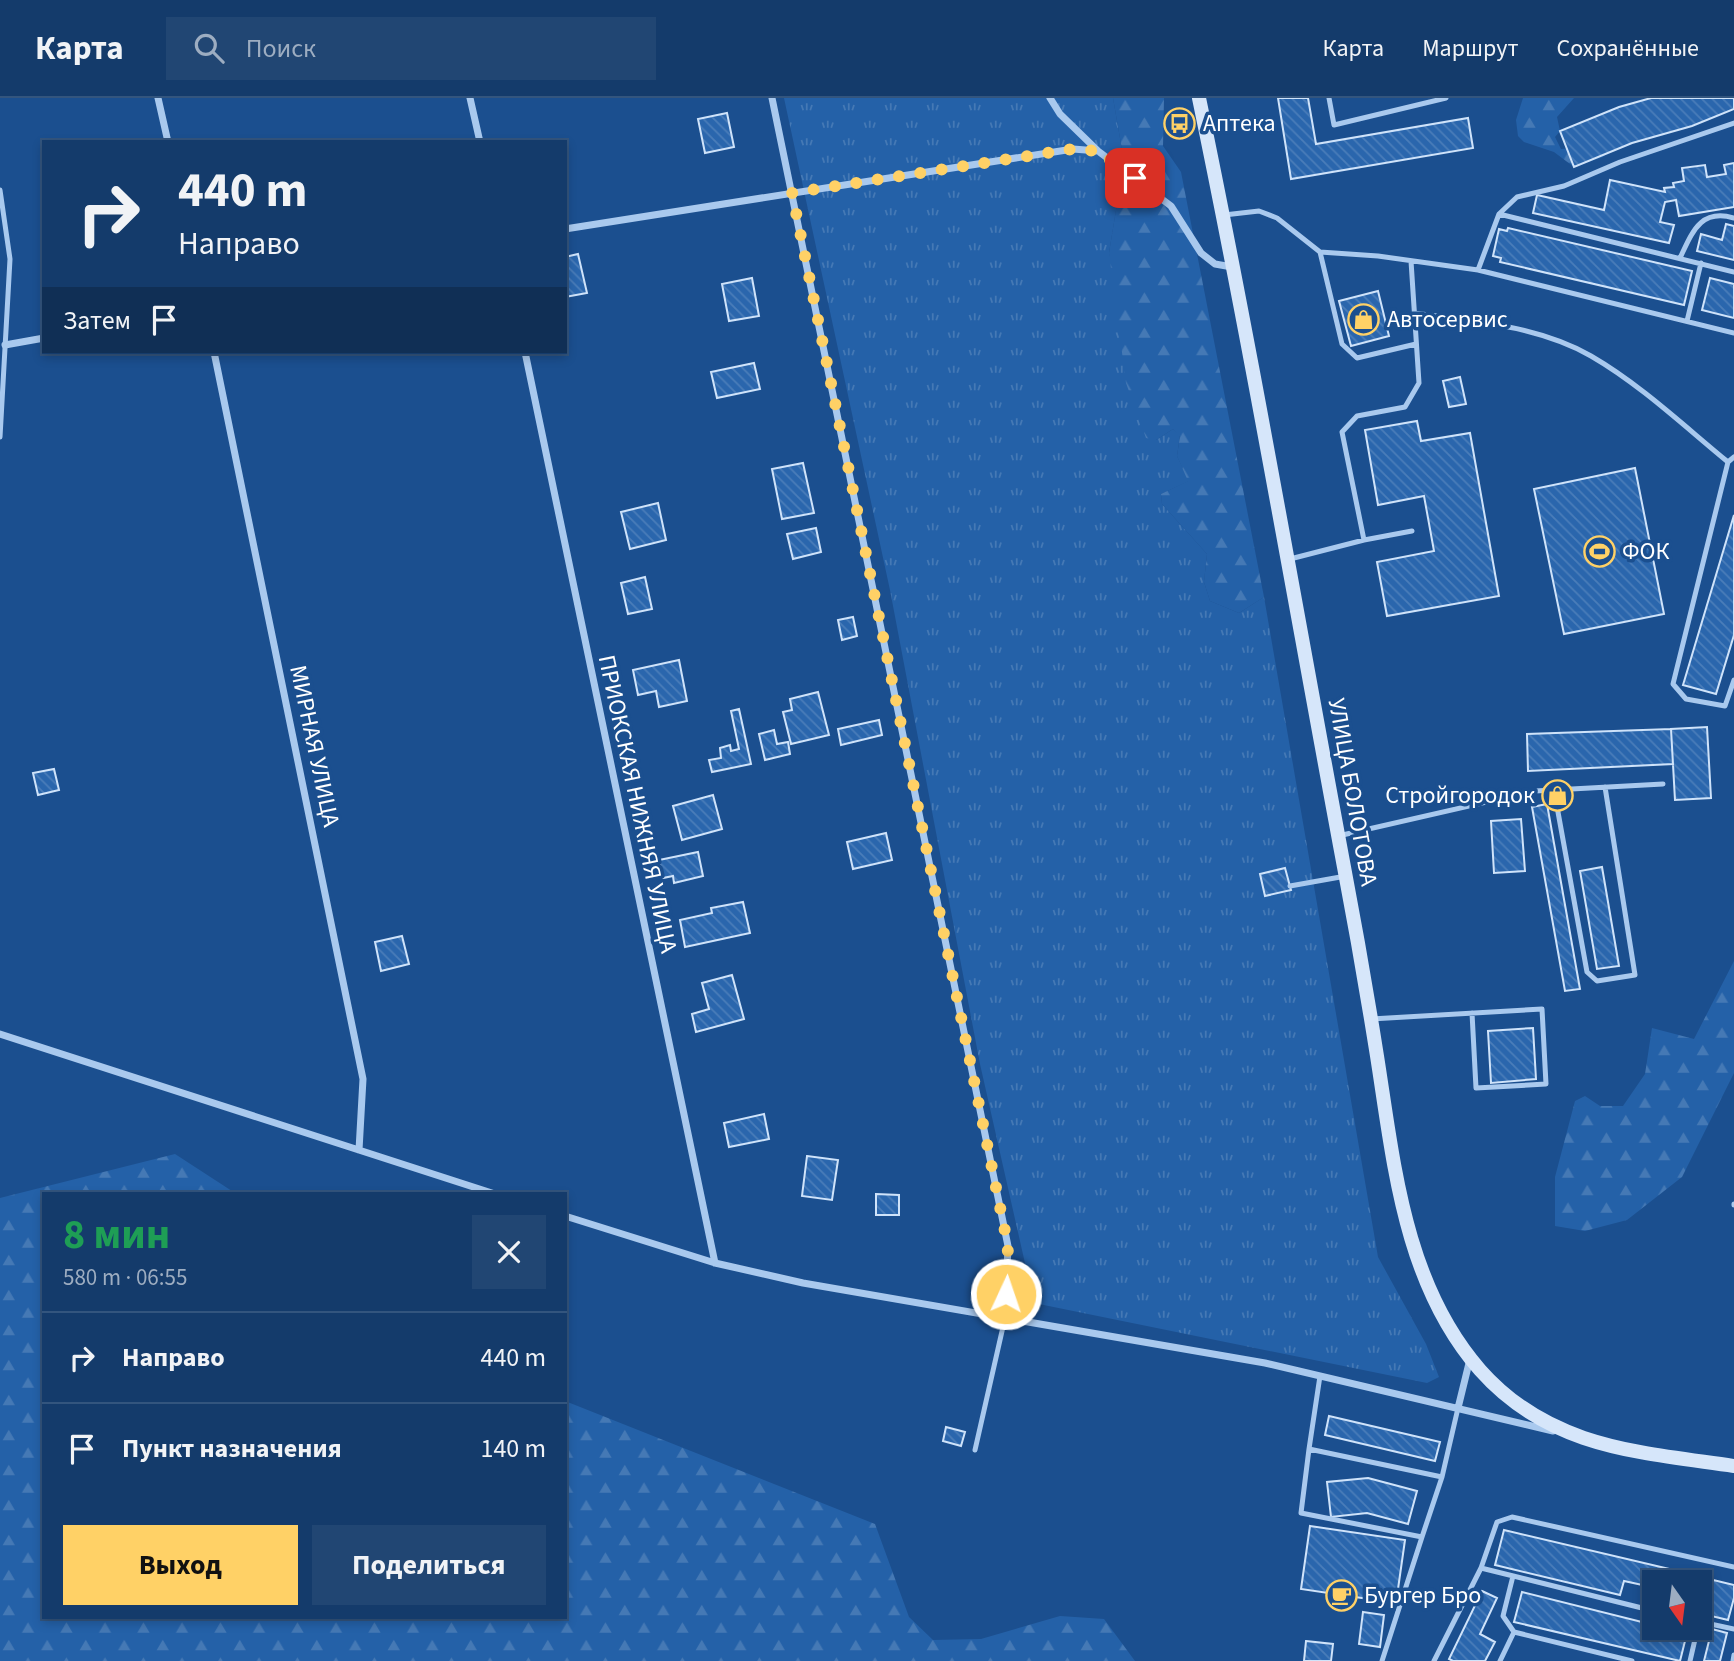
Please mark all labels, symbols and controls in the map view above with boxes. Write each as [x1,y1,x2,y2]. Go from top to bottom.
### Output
search box [166,17,656,80]
text: Карта [35,25,124,72]
icon: search [190,29,228,67]
text: Поиск [246,30,316,67]
text: Карта [1323,31,1384,66]
text: Маршрут [1422,31,1518,66]
text: Сохранённые [1556,31,1699,66]
bus stop icon: Аптека [1163,106,1197,140]
place label: Аптека [1203,106,1276,141]
pin [1105,148,1165,208]
text: 440 m [178,156,307,226]
icon: arrive [1116,159,1154,197]
icon: right [63,168,154,259]
text: Направо [178,221,300,267]
icon: arrive [145,301,183,339]
text: Затем [63,302,131,339]
shop icon: Автосервис [1347,302,1381,336]
place label: Автосервис [1387,302,1508,337]
sports icon: ФОК [1582,534,1616,568]
place label: ФОК [1622,534,1670,569]
street label: ПРИОКСКАЯ НИЖНЯЯ УЛИЦА [589,652,686,956]
street label: МИРНАЯ УЛИЦА [280,662,349,830]
street label: УЛИЦА БОЛОТОВА [1319,695,1386,889]
place label: Стройгородок [1385,778,1535,813]
shop icon: Стройгородок [1541,778,1575,812]
text: 8 мин [63,1205,170,1265]
button: close [472,1215,546,1289]
position arrow [969,1257,1043,1331]
text: 580 m · 06:55 [63,1261,187,1294]
icon: right [63,1339,101,1377]
text: Направо [122,1339,225,1376]
text: 440 m [480,1339,546,1376]
icon: arrive [63,1430,101,1468]
text: Пункт назначения [122,1430,342,1467]
text: 140 m [480,1430,546,1467]
button: Выход [63,1525,298,1605]
button: Поделиться [312,1525,546,1605]
north arrow [1642,1570,1712,1640]
map controls [1642,1570,1712,1640]
cafe icon: Бургер Бро [1324,1578,1358,1612]
place label: Бургер Бро [1364,1578,1481,1613]

